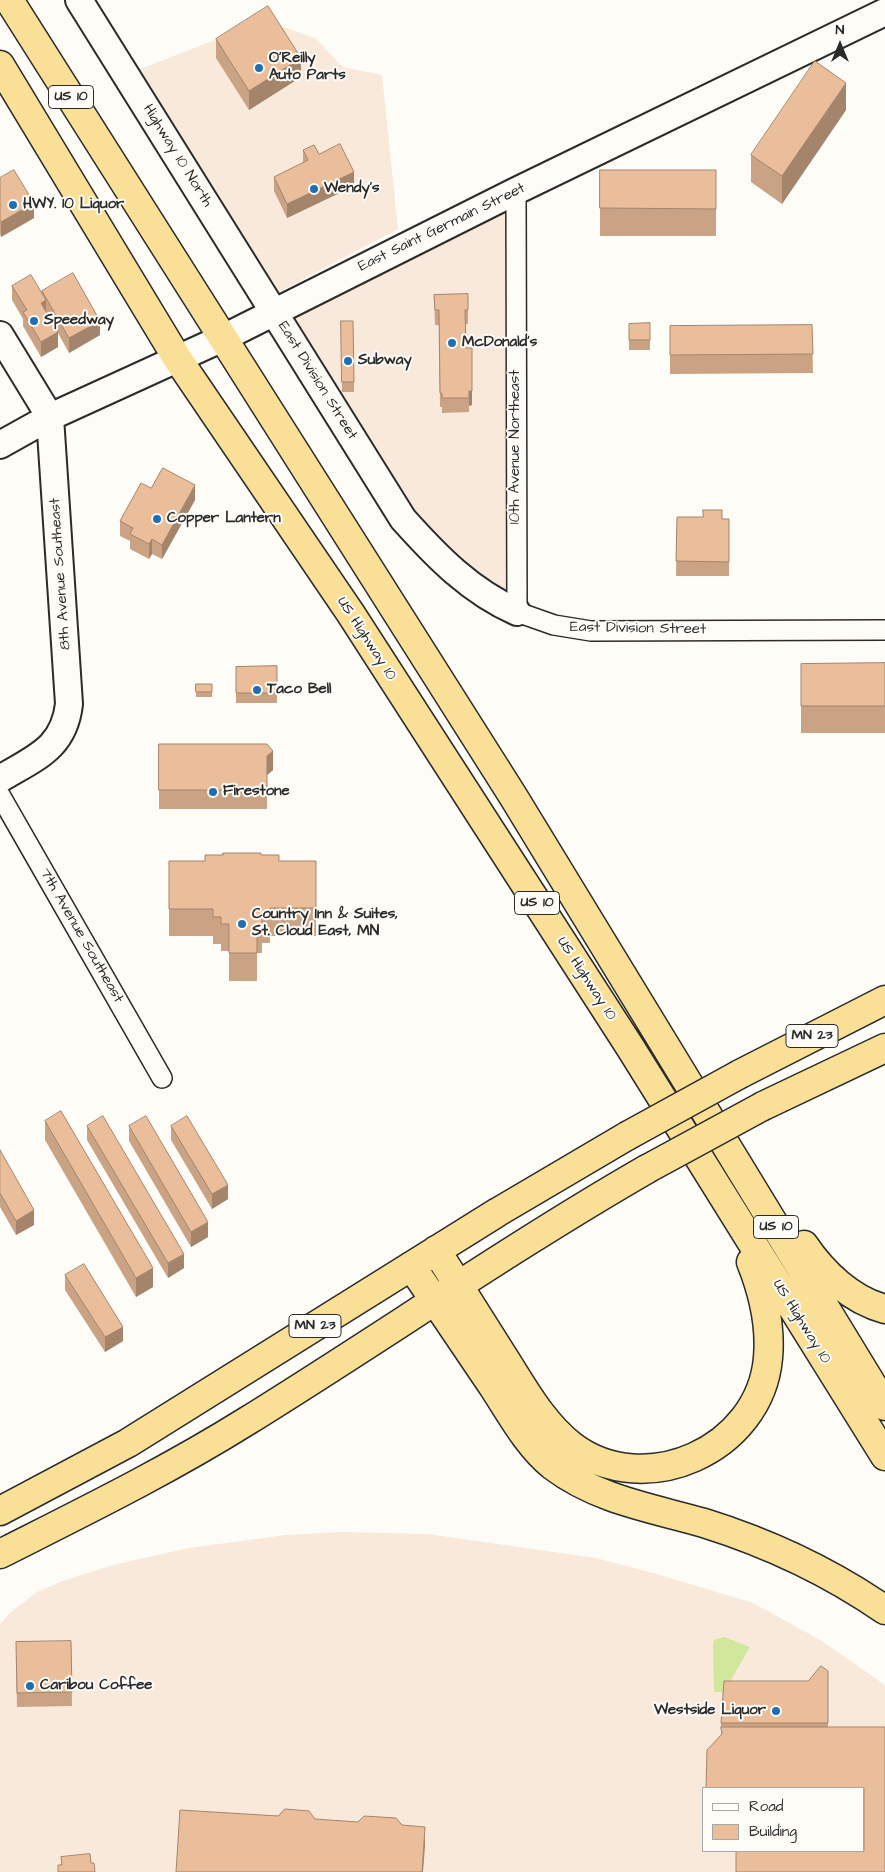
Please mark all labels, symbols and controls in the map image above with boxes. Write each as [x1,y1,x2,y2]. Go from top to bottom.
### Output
north arrow [815,20,865,70]
text: N [836,20,844,40]
place label: O'Reilly Auto Parts [269,50,346,85]
marker: O'Reilly Auto Parts [253,62,265,74]
road number: US 10 [48,85,94,108]
street label: Highway 10 North [138,101,216,211]
place label: Wendy's [324,180,380,198]
street label: East Saint Germain Street [356,180,528,276]
marker: Wendy's [308,183,320,195]
place label: HWY. 10 Liquor [23,196,124,214]
marker: HWY. 10 Liquor [7,199,19,211]
place label: Speedway [44,312,114,330]
marker: Speedway [28,315,40,327]
street label: East Division Street [273,318,361,444]
place label: McDonald's [462,334,537,352]
marker: McDonald's [446,337,458,349]
place label: Subway [358,352,412,370]
marker: Subway [342,355,354,367]
street label: 10th Avenue Northeast [507,370,525,524]
street label: 8th Avenue Southeast [47,497,75,651]
place label: Copper Lantern [167,510,281,528]
marker: Copper Lantern [151,513,163,525]
street label: US Highway 10 [332,594,400,684]
street label: East Division Street [570,619,706,639]
place label: Taco Bell [267,681,331,699]
marker: Taco Bell [251,684,263,696]
place label: Firestone [223,783,290,801]
marker: Firestone [207,786,219,798]
street label: 7th Avenue Southeast [35,866,127,1006]
road number: US 10 [514,891,560,914]
place label: Country Inn & Suites, St. Cloud East, MN [252,906,398,941]
marker: Country Inn & Suites, St. Cloud East, MN [236,918,248,930]
street label: US Highway 10 [552,934,620,1024]
road number: MN 23 [786,1024,838,1048]
road number: US 10 [754,1216,798,1238]
street label: US Highway 10 [768,1277,834,1367]
road number: MN 23 [289,1314,341,1338]
place label: Caribou Coffee [40,1677,152,1695]
marker: Caribou Coffee [24,1680,36,1692]
place label: Westside Liquor [654,1702,766,1720]
marker: Westside Liquor [770,1705,782,1717]
legend [702,1787,865,1852]
text: Road [749,1796,783,1817]
text: Building [749,1821,797,1842]

